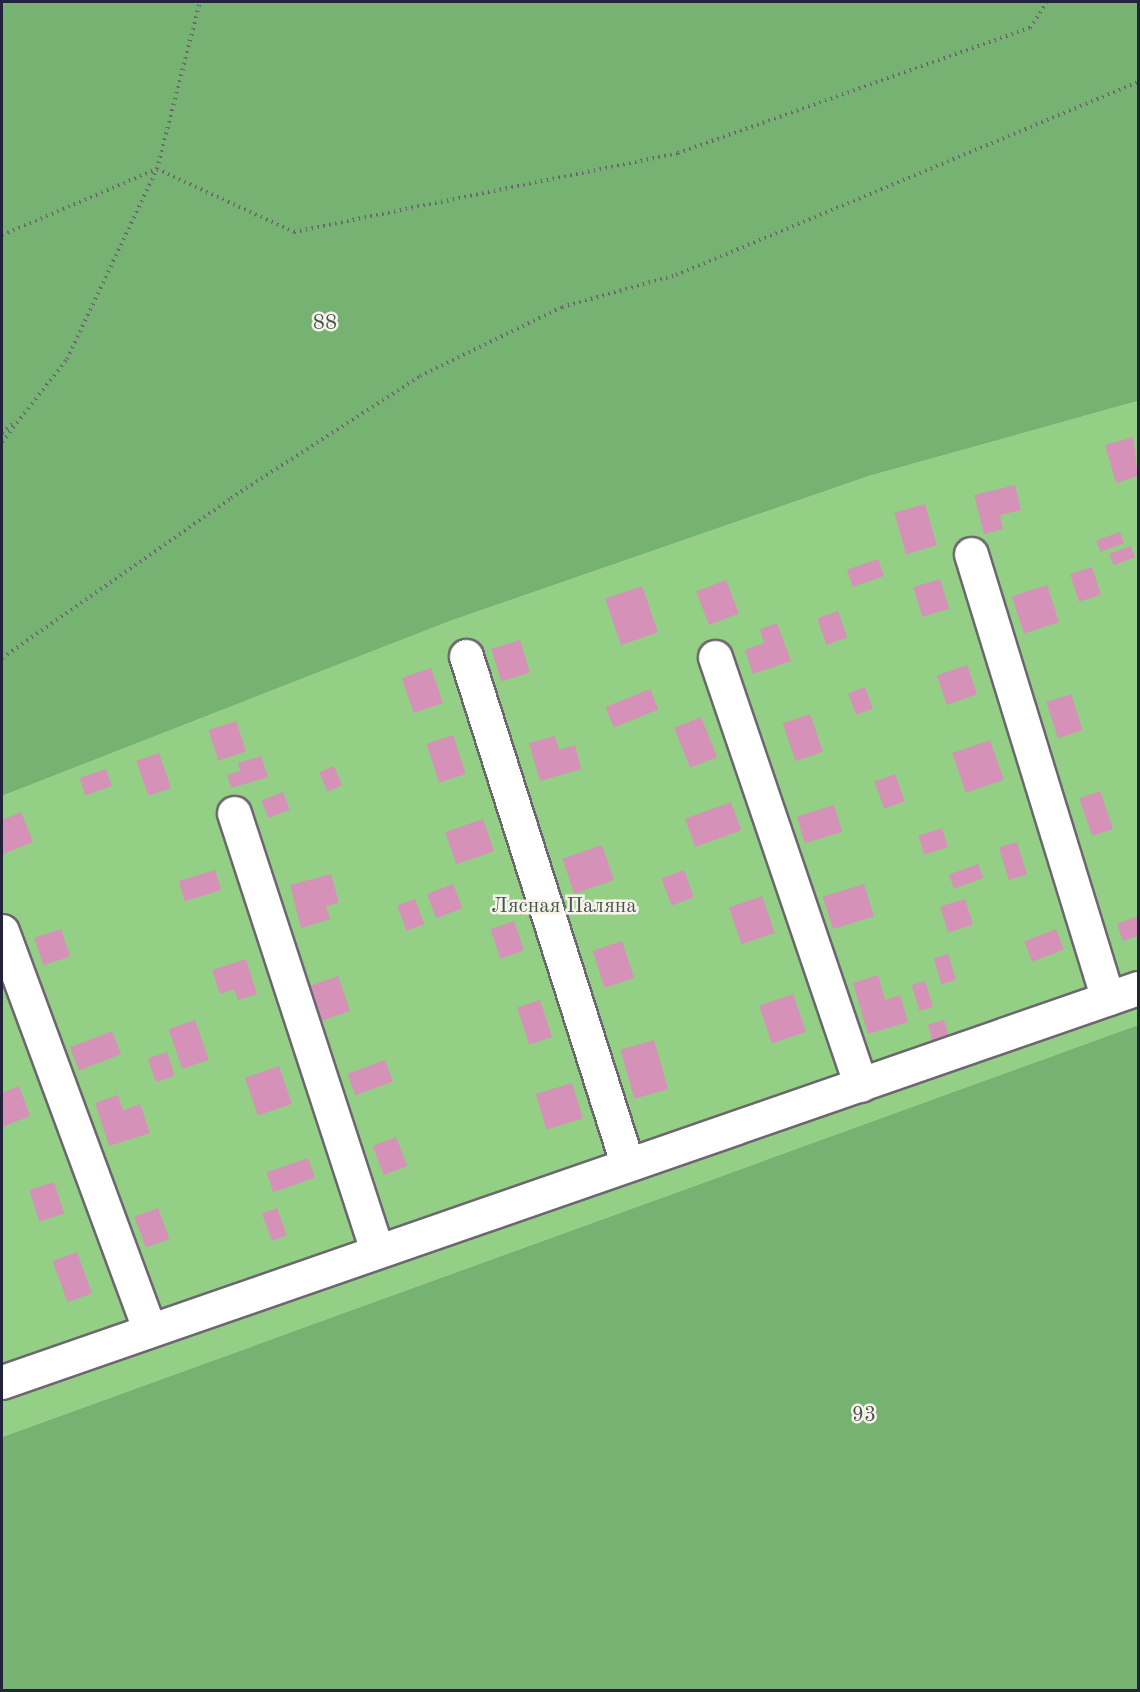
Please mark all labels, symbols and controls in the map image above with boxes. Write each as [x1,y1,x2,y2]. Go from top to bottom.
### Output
park label: 88 [313,311,337,337]
park label: Лясная Паляна [491,894,637,920]
park label: 93 [852,1403,876,1429]

